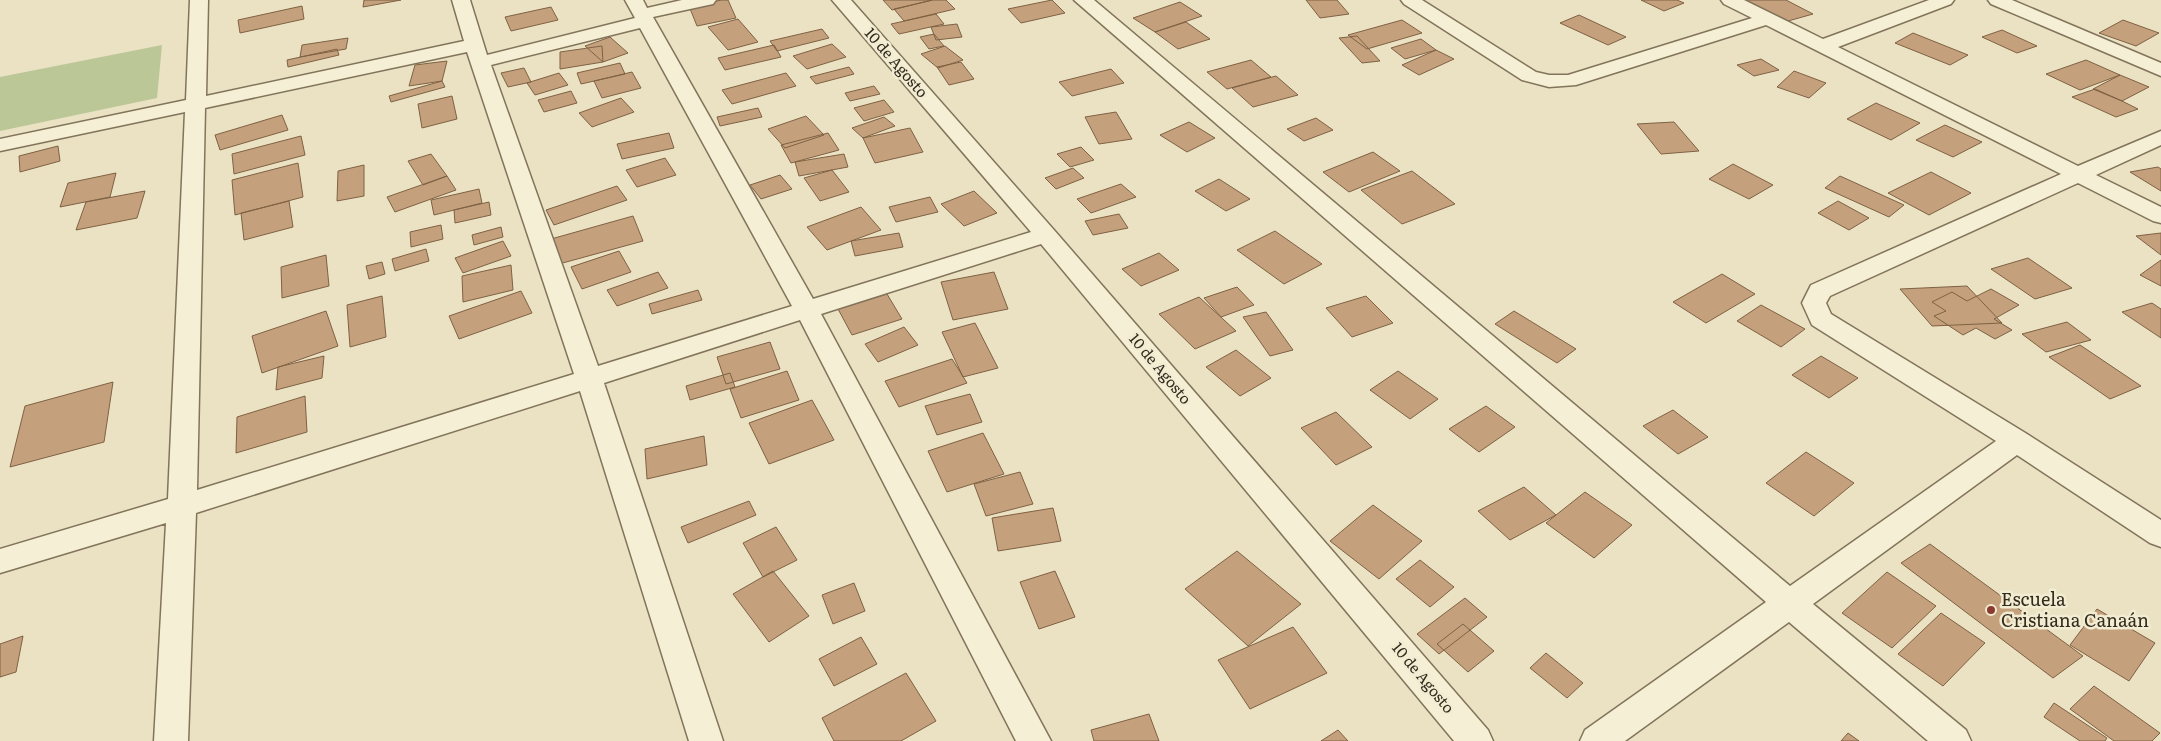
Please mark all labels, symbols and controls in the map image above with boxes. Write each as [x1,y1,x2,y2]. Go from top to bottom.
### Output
street label: 10 de Agosto [860,22,934,102]
street label: 10 de Agosto [1124,327,1198,409]
place label: Escuela Cristiana Canaán [2001,585,2149,633]
marker: Escuela Cristiana Canaán [1985,604,1997,616]
street label: 10 de Agosto [1387,636,1461,718]

